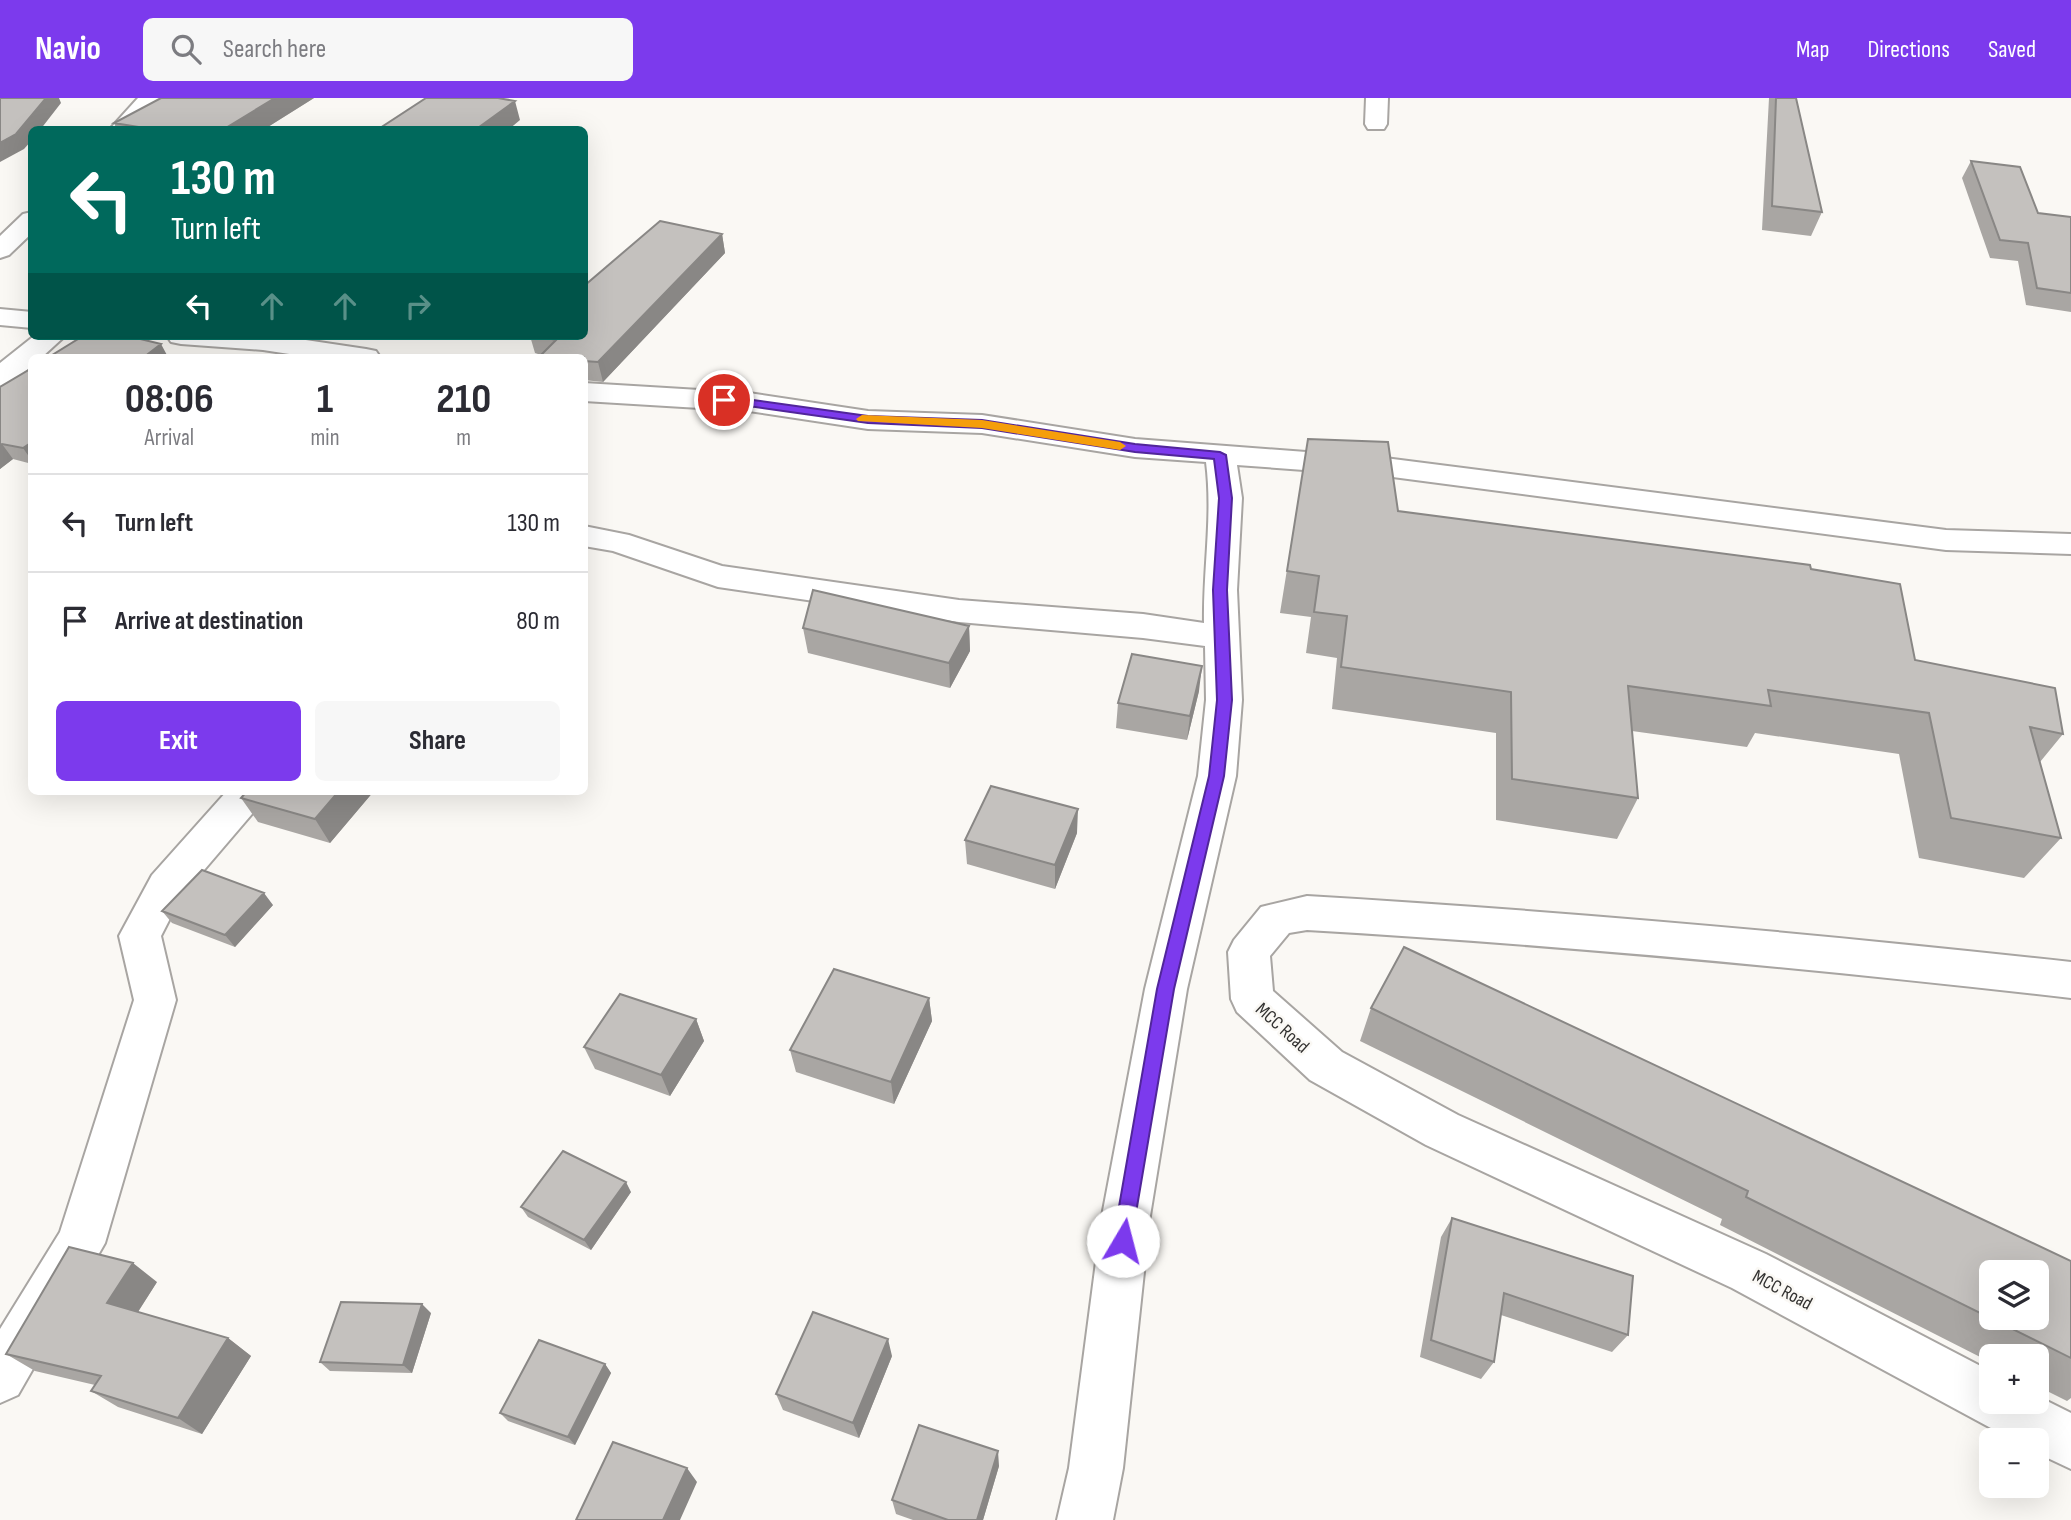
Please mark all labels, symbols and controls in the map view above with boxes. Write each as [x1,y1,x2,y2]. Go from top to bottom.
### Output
search box [143,18,633,81]
text: Navio [35,29,101,69]
icon: search [167,30,205,68]
text: Search here [223,34,326,65]
text: Map [1796,35,1829,64]
text: Directions [1867,35,1950,64]
text: Saved [1988,35,2036,64]
text: 130 m [171,150,276,209]
icon: left [56,154,147,245]
text: Turn left [171,210,261,249]
icon: left [180,287,218,325]
icon: ahead [253,287,291,325]
icon: ahead [326,287,364,325]
icon: right [399,287,437,325]
pin [694,370,754,430]
text: 08:06 [125,374,214,425]
text: 1 [317,374,333,425]
text: 210 [436,374,491,425]
icon: arrive [705,381,743,419]
text: Arrival [145,424,194,452]
text: min [311,424,339,452]
text: m [456,424,471,452]
icon: left [56,504,94,542]
text: Turn left [115,508,193,539]
text: 130 m [508,508,560,539]
icon: arrive [56,602,94,640]
text: Arrive at destination [115,606,303,637]
text: 80 m [516,606,560,637]
button: Exit [56,701,301,781]
button: Share [315,701,560,781]
street label: MCC Road [1250,998,1314,1058]
position arrow [1086,1204,1160,1278]
map controls [1979,1260,2049,1498]
button: layers [1979,1260,2049,1330]
street label: MCC Road [1749,1265,1816,1316]
button: + [1979,1344,2049,1414]
button: − [1979,1428,2049,1498]

